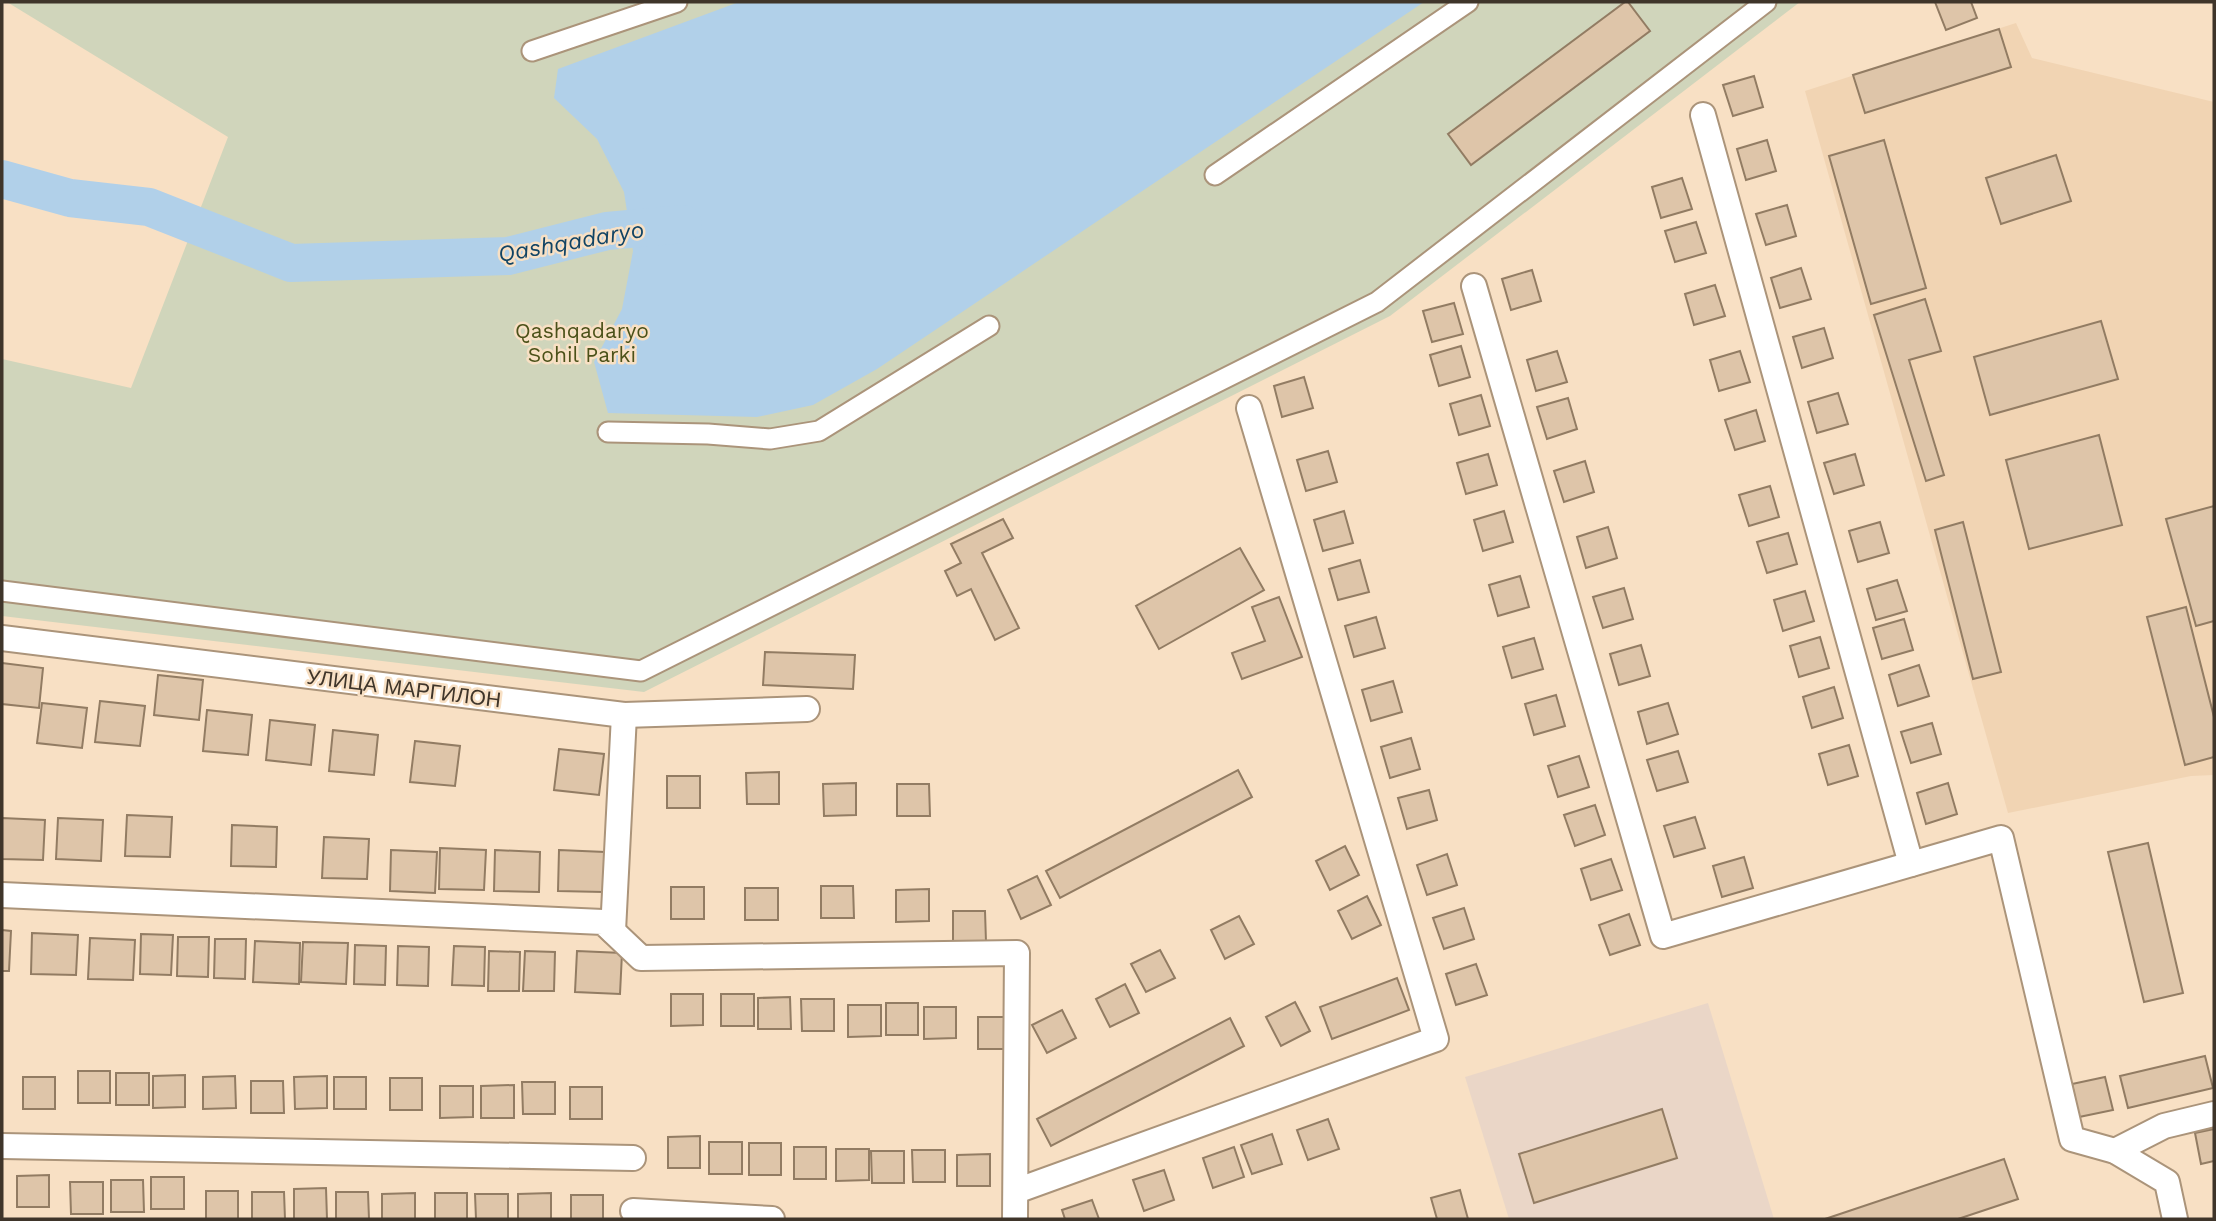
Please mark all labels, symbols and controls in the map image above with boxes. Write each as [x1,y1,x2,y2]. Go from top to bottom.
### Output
water label: Qashqadaryo [496,216,646,268]
park label: Qashqadaryo Sohil Parki [515,318,649,367]
street label: УЛИЦА МАРГИЛОН [305,664,503,712]

